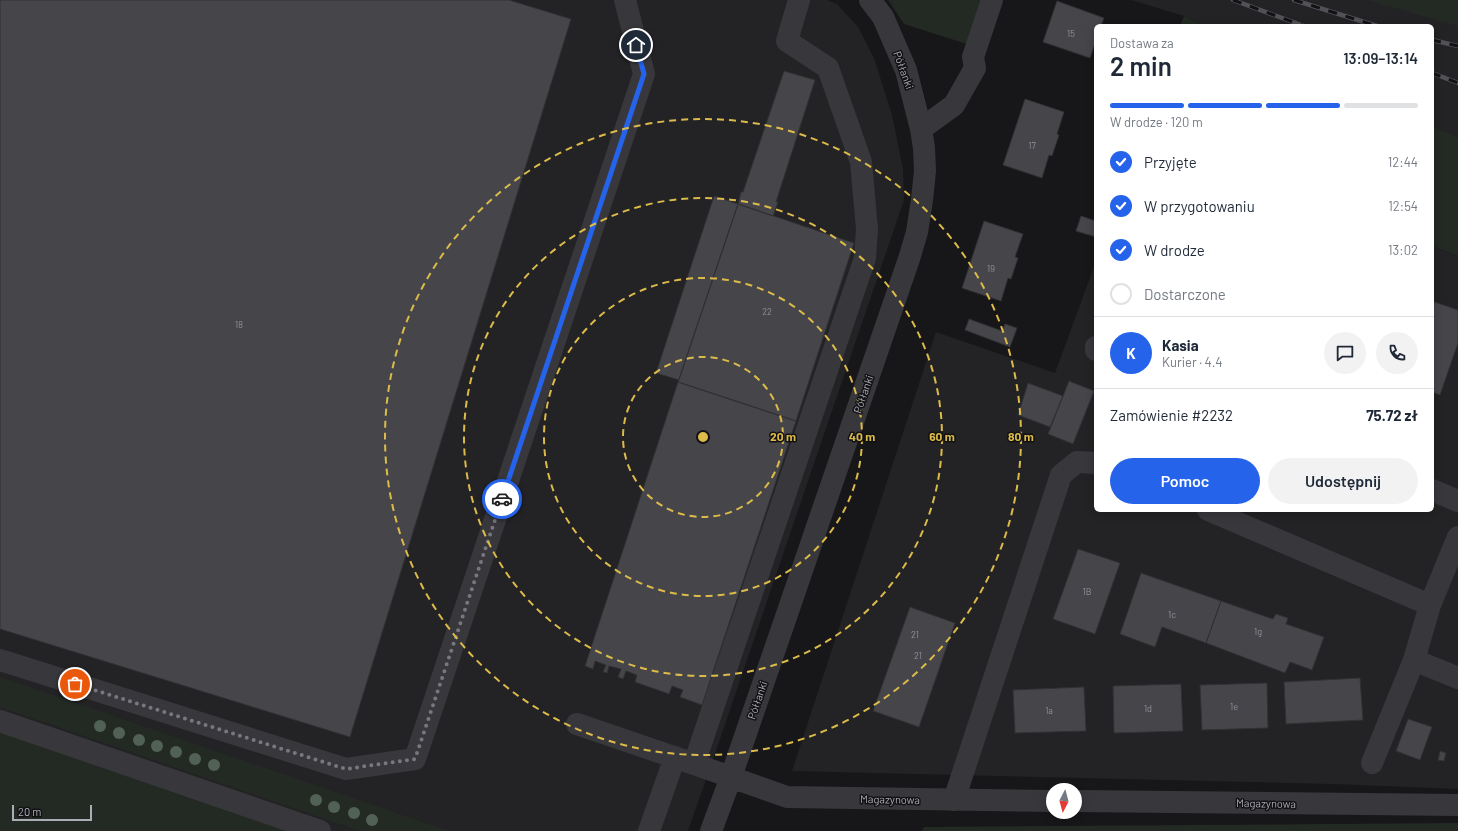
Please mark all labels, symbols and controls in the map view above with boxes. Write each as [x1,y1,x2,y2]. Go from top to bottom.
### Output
pin [619,28,653,62]
house number: 15 [1067,28,1075,39]
icon: home [625,34,647,56]
text: Dostawa za [1110,35,1174,51]
street label: Półłanki [891,49,917,91]
text: 13:09–13:14 [1343,49,1418,67]
text: 2 min [1110,50,1172,81]
text: W drodze · 120 m [1110,114,1203,130]
house number: 17 [1028,140,1036,151]
icon: check [1110,151,1132,173]
text: Przyjęte [1144,153,1197,171]
text: 12:44 [1388,154,1418,170]
icon: check [1110,195,1132,217]
text: W przygotowaniu [1144,197,1255,215]
text: 12:54 [1388,198,1418,214]
icon: check [1110,239,1132,261]
text: W drodze [1144,241,1205,259]
text: 13:02 [1388,242,1418,258]
house number: 19 [987,263,995,274]
text: Dostarczone [1144,285,1226,303]
house number: 22 [762,306,772,317]
house number: 18 [235,319,243,330]
button: chat [1324,332,1366,374]
button: phone [1376,332,1418,374]
text: Kasia [1162,336,1199,354]
text: K [1126,344,1136,362]
text: Kurier · 4.4 [1162,354,1223,370]
street label: Półłanki [850,373,876,415]
text: Zamówienie #2232 [1110,406,1233,424]
text: 75.72 zł [1366,406,1418,424]
text: 20 m [770,429,796,443]
text: 40 m [849,429,875,443]
text: 60 m [929,429,955,443]
text: 80 m [1008,429,1034,443]
centre of rings [696,430,710,444]
button: Pomoc [1110,458,1260,504]
button: Udostępnij [1268,458,1418,504]
courier [482,479,522,519]
icon: car [491,488,513,510]
house number: 1B [1083,586,1091,597]
house number: 1c [1168,609,1176,620]
house number: 1g [1254,626,1262,637]
house number: 21 [911,629,919,640]
house number: 21 [914,650,922,661]
pin [58,667,92,701]
icon: bag [64,673,86,695]
street label: Półłanki [744,679,770,721]
house number: 1e [1230,701,1238,712]
house number: 1d [1144,703,1152,714]
house number: 1a [1045,705,1053,716]
north arrow [1046,783,1082,819]
map controls [1046,783,1082,819]
street label: Magazynowa [860,792,920,806]
street label: Magazynowa [1236,796,1296,810]
scale bar [12,803,92,822]
text: 20 m [18,805,41,818]

